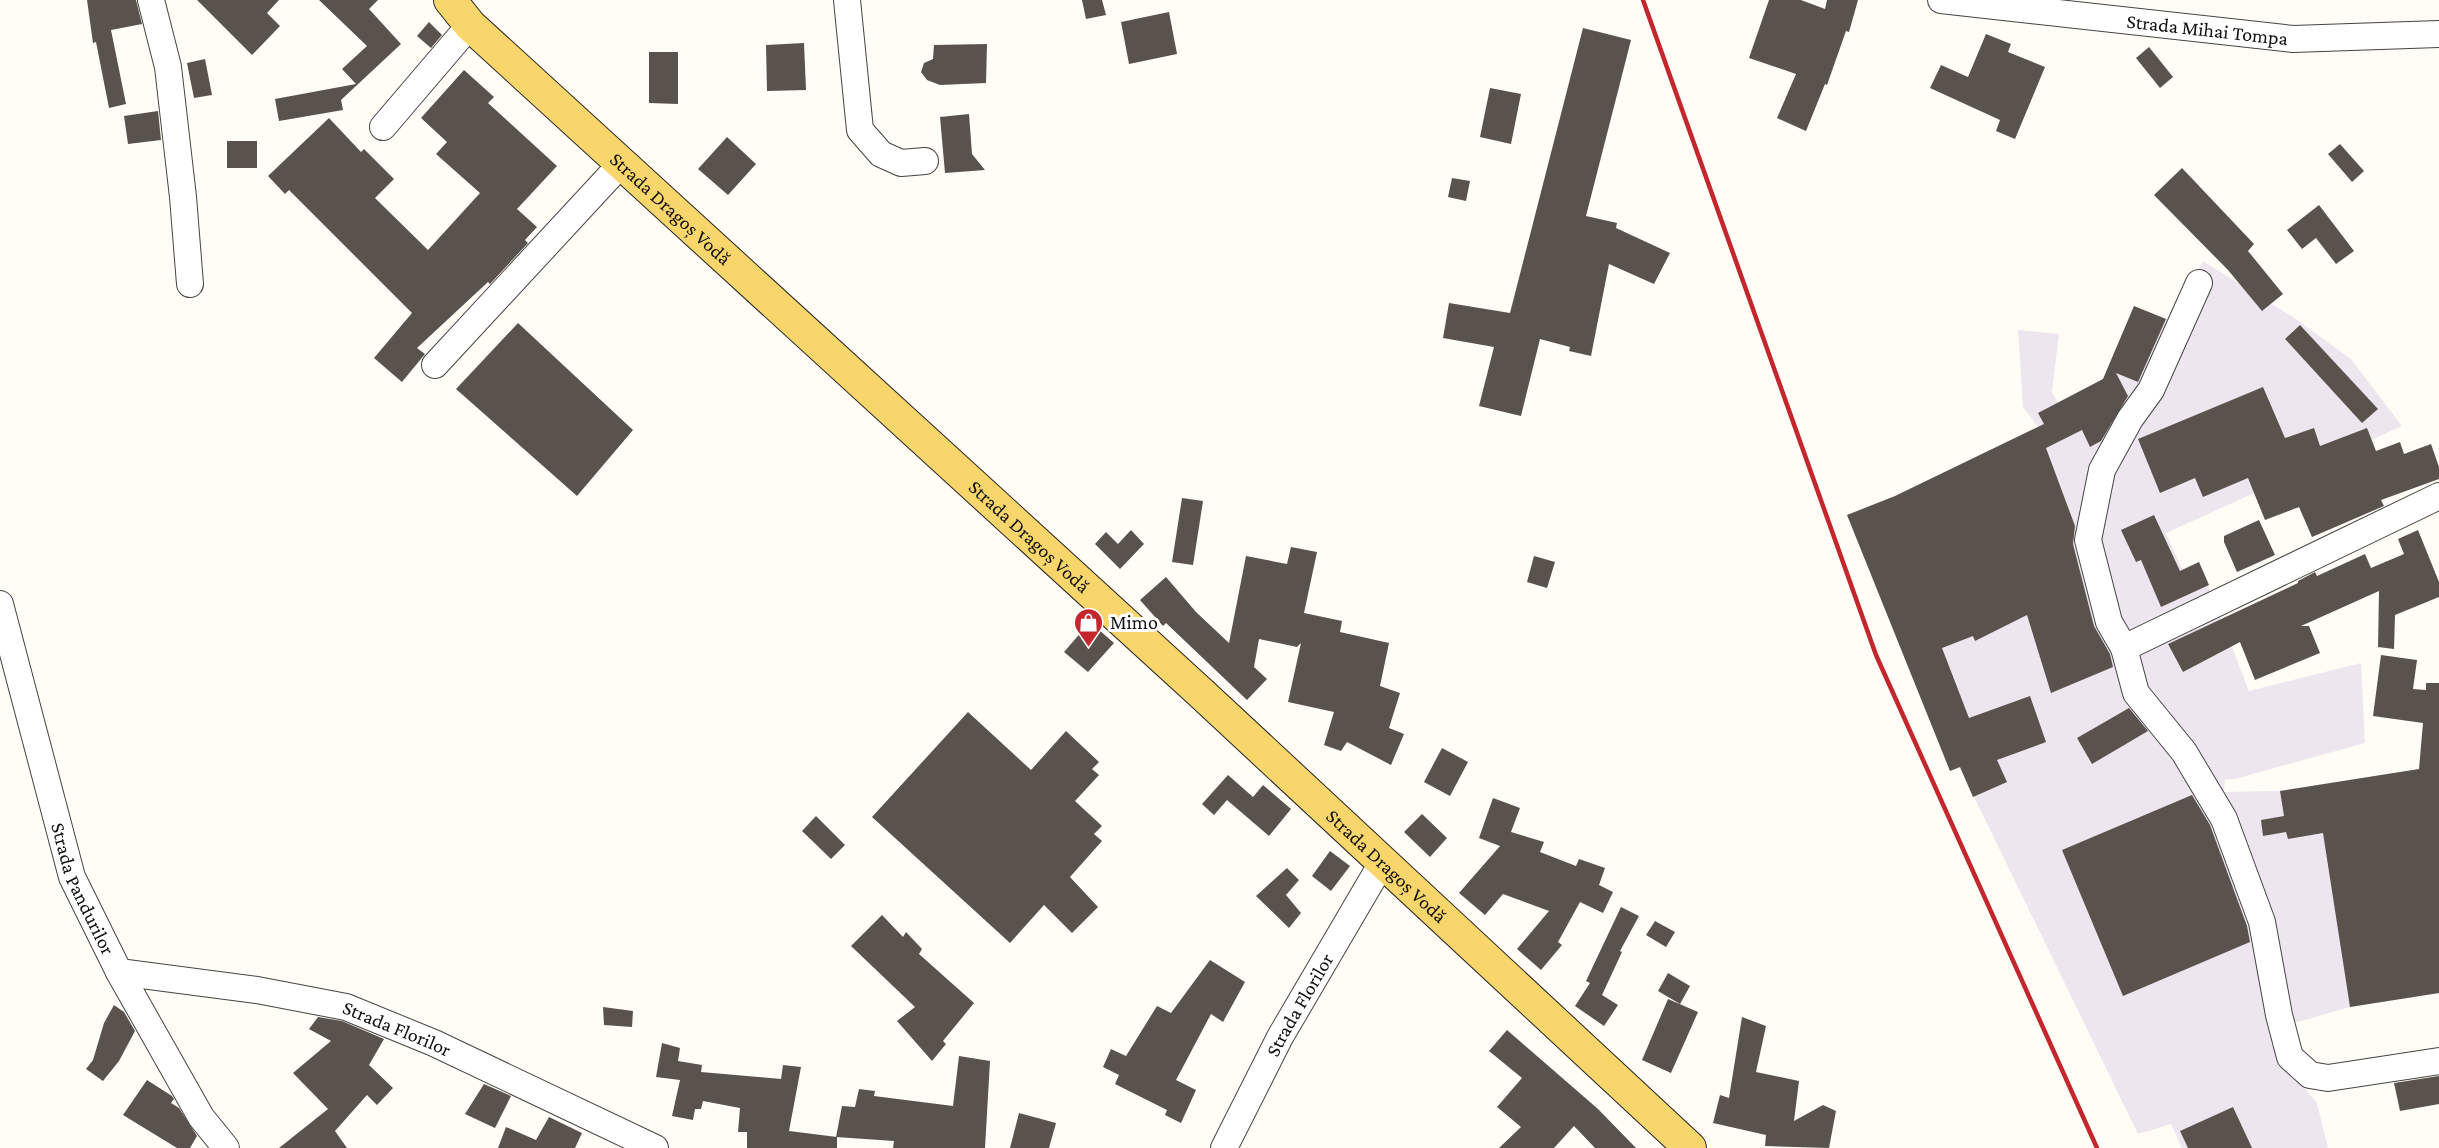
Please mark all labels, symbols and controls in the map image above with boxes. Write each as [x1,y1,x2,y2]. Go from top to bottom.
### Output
street label: Strada Mihai Tompa [2126,10,2289,49]
street label: Strada Dragoș Vodă [606,148,736,269]
street label: Strada Dragoș Vodă [964,476,1095,597]
shop icon: Mimo [1073,606,1105,648]
place label: Mimo [1110,611,1158,633]
street label: Strada Dragoș Vodă [1322,805,1451,927]
street label: Strada Pandurilor [47,820,120,958]
street label: Strada Florilor [1261,949,1338,1060]
street label: Strada Florilor [340,996,455,1061]

